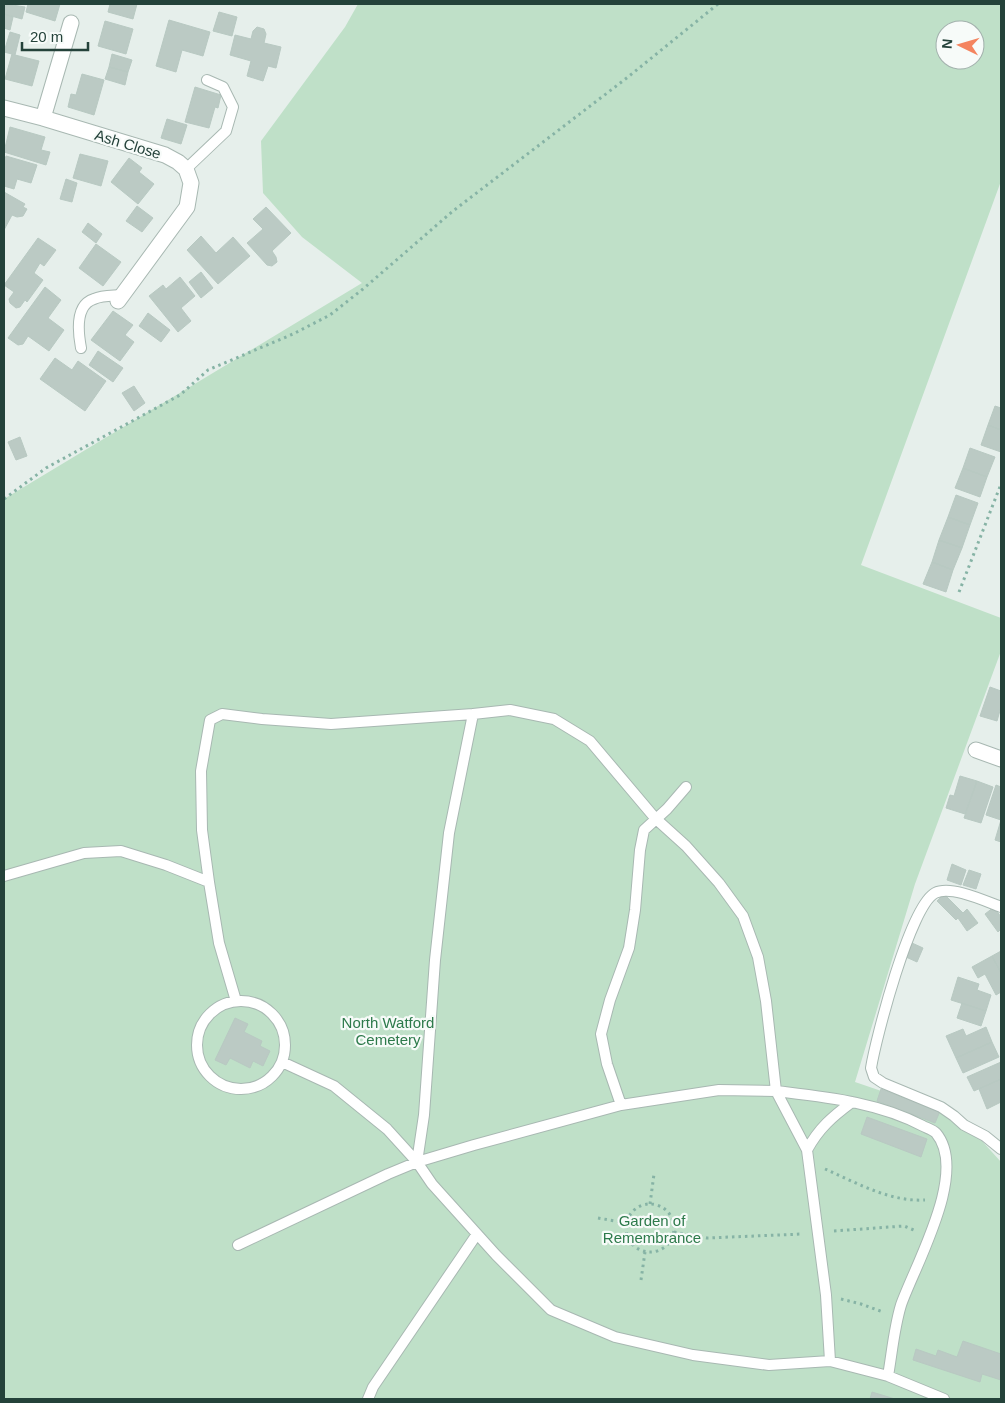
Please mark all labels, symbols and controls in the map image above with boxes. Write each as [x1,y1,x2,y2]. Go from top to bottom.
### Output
scale bar [22,20,89,52]
north arrow [935,20,985,70]
text: 20 m [30,28,63,45]
text: N [939,38,955,50]
street label: Ash Close [93,126,163,162]
park label: North Watford Cemetery [342,1014,434,1048]
park label: Garden of Remembrance [603,1212,701,1246]

